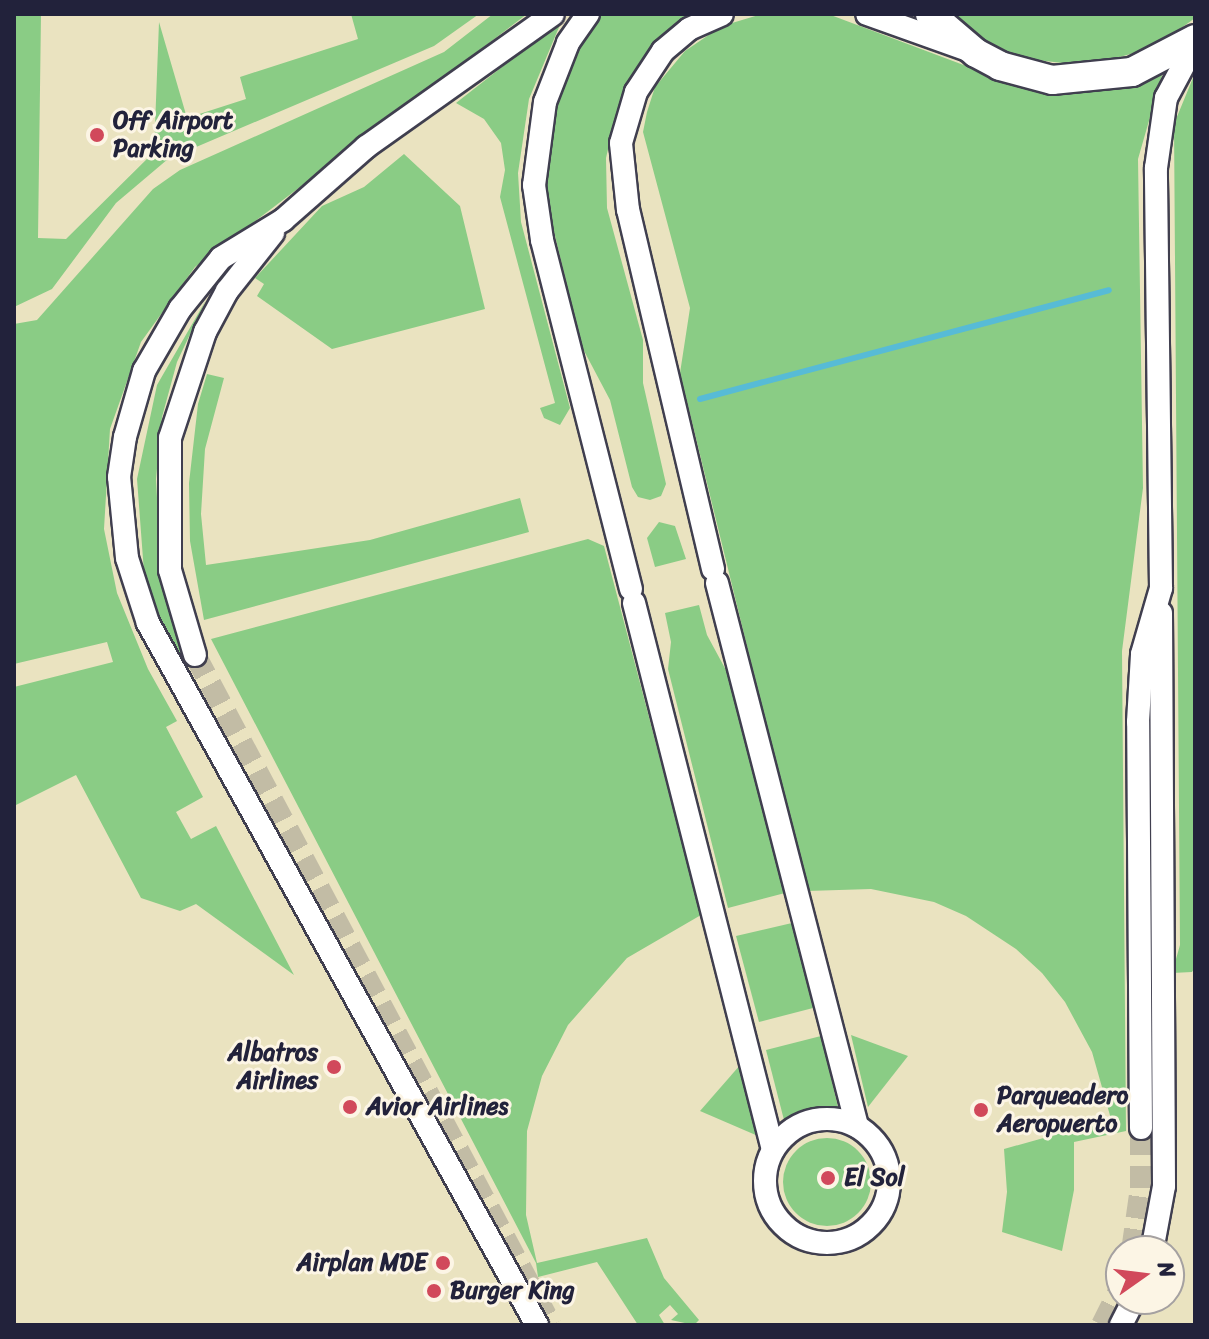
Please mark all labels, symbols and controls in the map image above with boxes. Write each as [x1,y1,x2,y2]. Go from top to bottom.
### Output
place label: Off Airport Parking [113,107,233,163]
marker: Off Airport Parking [88,126,106,144]
place label: Albatros Airlines [228,1039,318,1095]
marker: Albatros Airlines [325,1058,343,1076]
place label: Parqueadero Aeropuerto [997,1082,1128,1138]
place label: Avior Airlines [366,1093,509,1121]
marker: Avior Airlines [341,1098,359,1116]
marker: Parqueadero Aeropuerto [972,1101,990,1119]
place label: El Sol [844,1164,905,1192]
marker: El Sol [819,1169,837,1187]
north arrow [1105,1235,1185,1315]
place label: Airplan MDE [297,1249,427,1277]
marker: Airplan MDE [434,1254,452,1272]
text: N [1146,1257,1188,1282]
place label: Burger King [450,1277,575,1305]
marker: Burger King [425,1282,443,1300]

